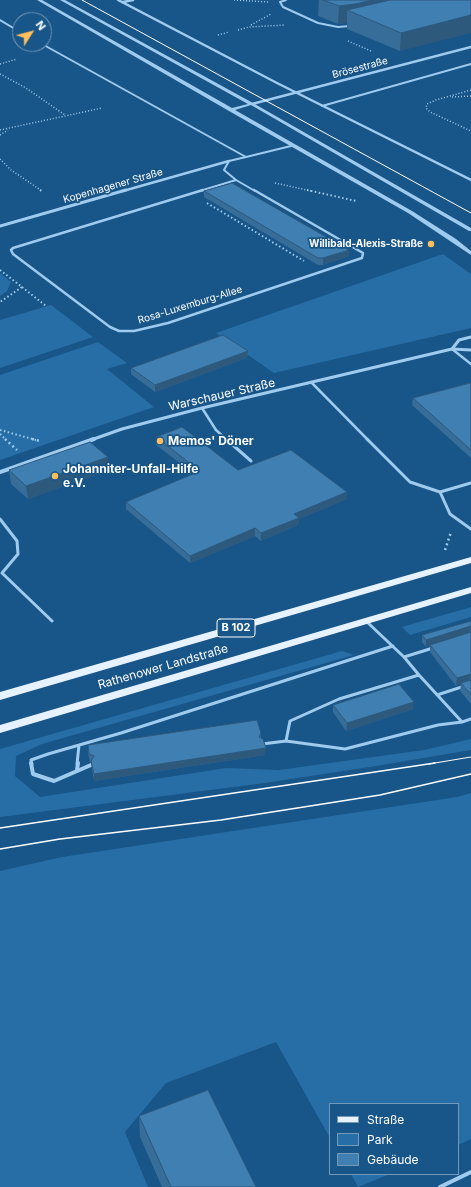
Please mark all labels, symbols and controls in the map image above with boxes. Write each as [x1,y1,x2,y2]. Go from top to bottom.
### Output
north arrow [12,12,52,52]
text: N [33,18,49,33]
street label: Brösestraße [331,55,389,81]
street label: Kopenhagener Straße [62,166,164,206]
place label: Willibald-Alexis-Straße [309,238,423,250]
marker: Willibald-Alexis-Straße [426,239,436,249]
street label: Rosa-Luxemburg-Allee [136,283,244,327]
street label: Warschauer Straße [167,376,277,414]
place label: Memos' Döner [168,434,254,448]
marker: Memos' Döner [155,436,165,446]
place label: Johanniter-Unfall-Hilfe e.V. [63,462,199,490]
marker: Johanniter-Unfall-Hilfe e.V. [50,471,60,481]
road number: B 102 [217,619,255,637]
street label: Rathenower Landstraße [96,641,230,693]
legend [329,1103,459,1175]
text: Straße [367,1112,404,1127]
text: Park [367,1132,393,1147]
text: Gebäude [367,1152,419,1167]

